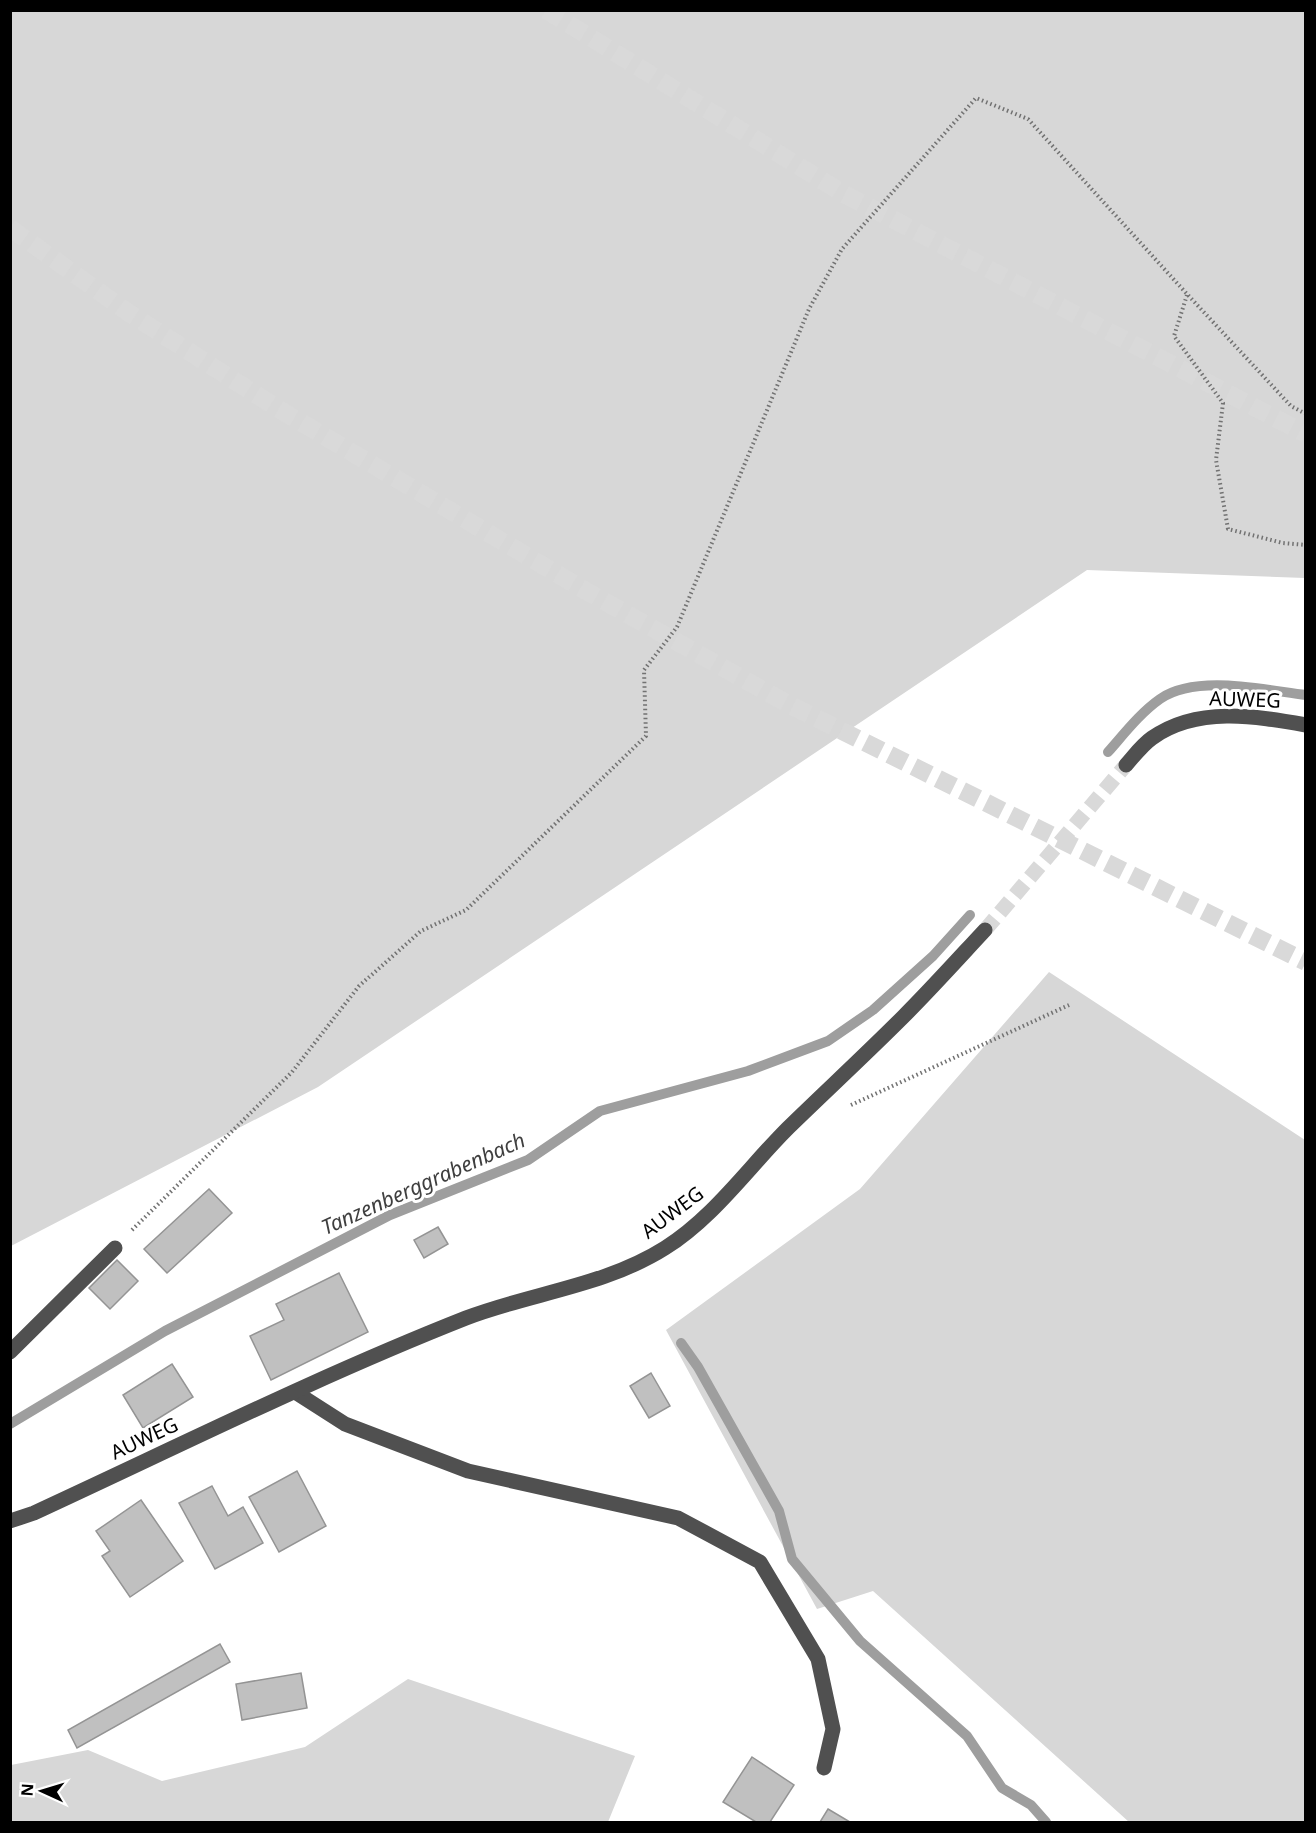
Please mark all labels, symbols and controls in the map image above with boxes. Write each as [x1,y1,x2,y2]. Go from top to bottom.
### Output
street label: AUWEG [1209,684,1281,714]
water label: Tanzenberggrabenbach [317,1125,529,1241]
street label: AUWEG [635,1180,709,1244]
street label: AUWEG [106,1411,182,1465]
north arrow [12,1761,72,1821]
text: N [16,1783,38,1797]

